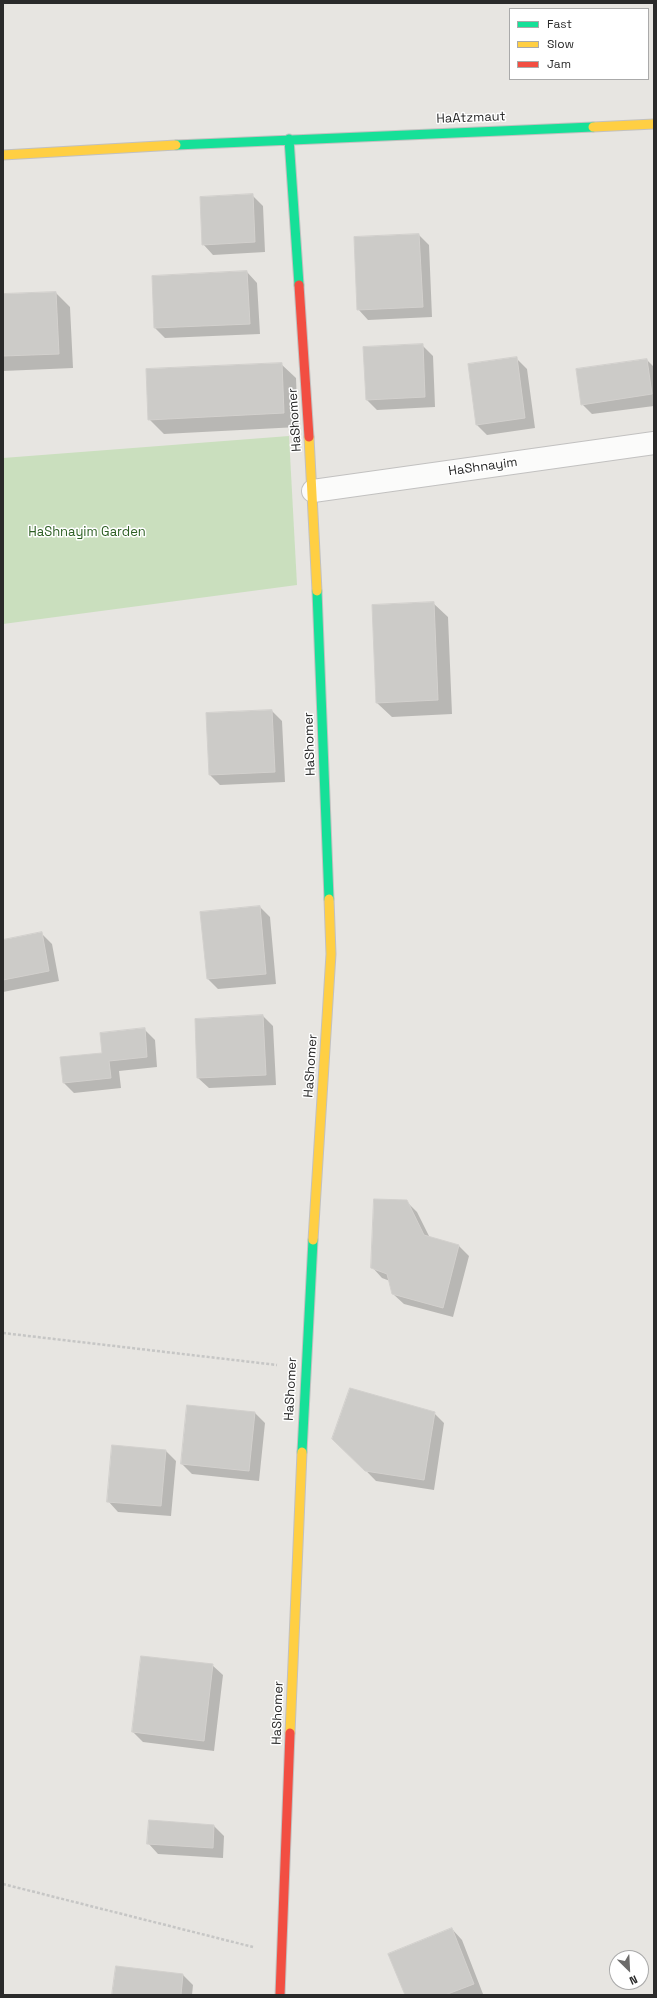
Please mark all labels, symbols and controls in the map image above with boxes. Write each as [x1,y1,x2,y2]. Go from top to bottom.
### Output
legend [509,8,649,80]
text: Fast [547,16,572,32]
text: Slow [547,36,574,52]
text: Jam [547,56,571,72]
street label: HaAtzmaut [436,109,506,127]
street label: HaShomer [285,388,305,452]
street label: HaShnayim [447,454,519,480]
park label: HaShnayim Garden [28,524,146,540]
street label: HaShomer [301,712,319,776]
street label: HaShomer [301,1034,321,1098]
street label: HaShomer [282,1357,300,1421]
street label: HaShomer [269,1681,287,1745]
north arrow [609,1950,649,1990]
text: N [627,1972,640,1988]

